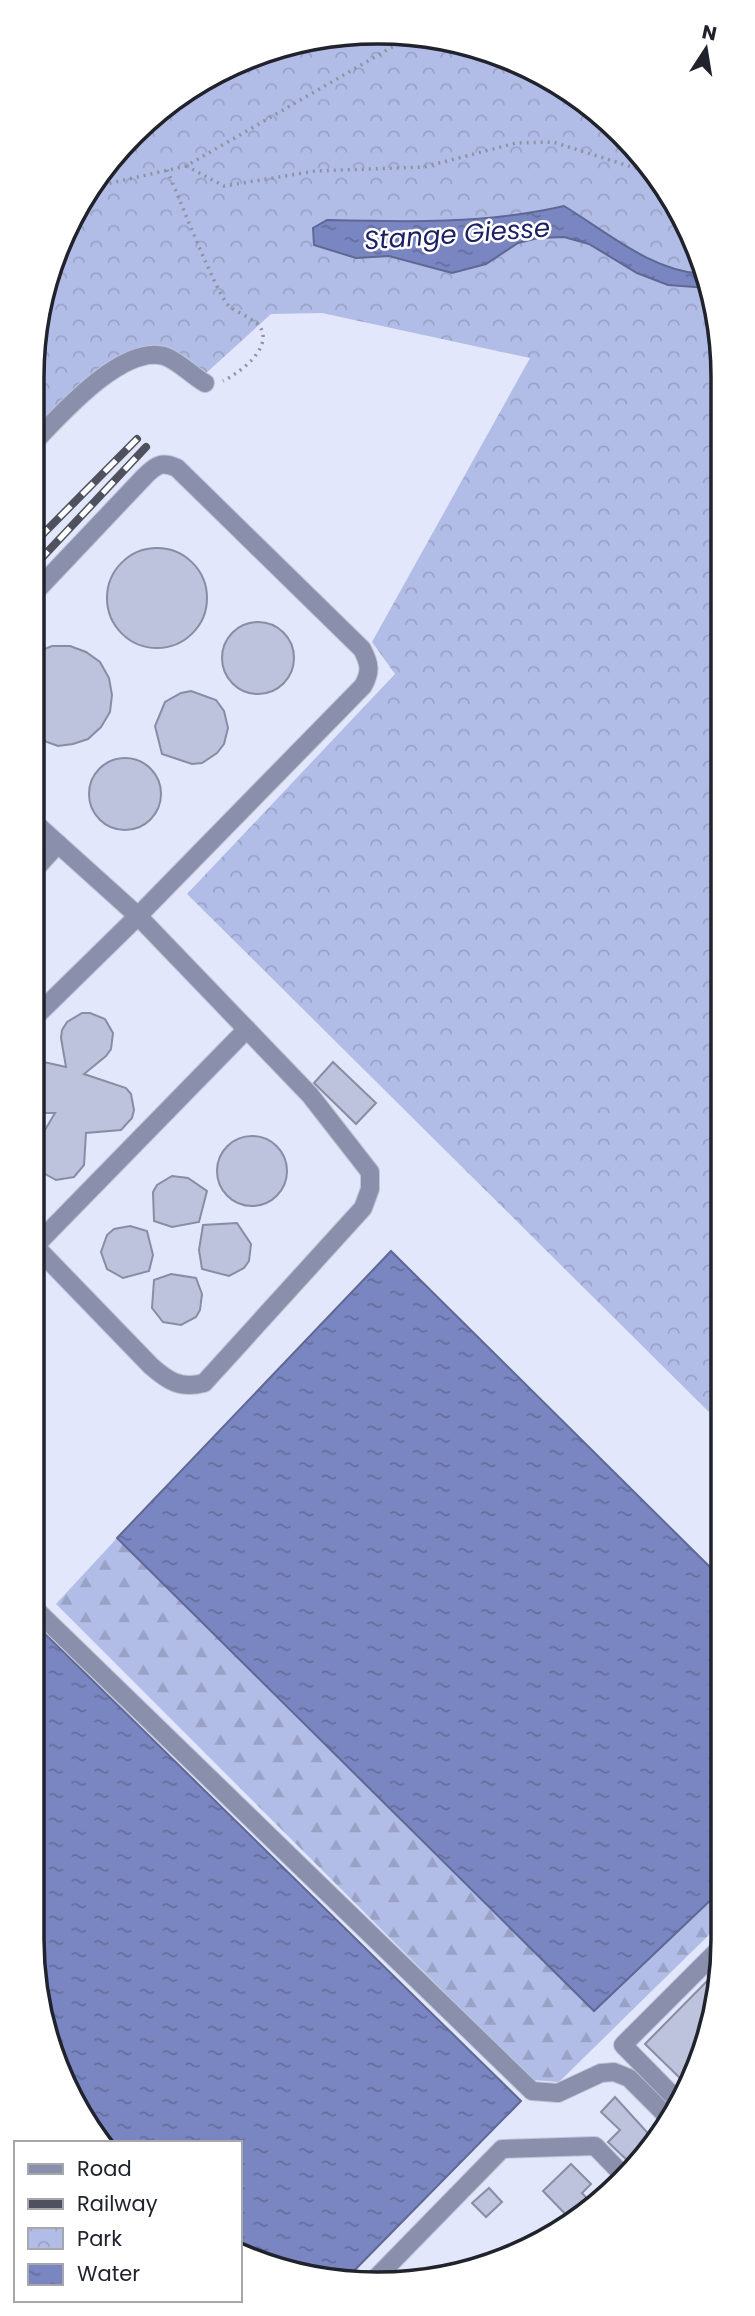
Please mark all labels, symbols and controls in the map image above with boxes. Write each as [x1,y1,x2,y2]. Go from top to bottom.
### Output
north arrow [671,14,741,84]
text: N [700,18,719,48]
water label: Stange Giesse [363,210,551,258]
legend [14,2141,242,2302]
text: Road [77,2154,132,2183]
text: Railway [77,2189,158,2218]
text: Park [77,2224,122,2253]
text: Water [77,2259,140,2288]

